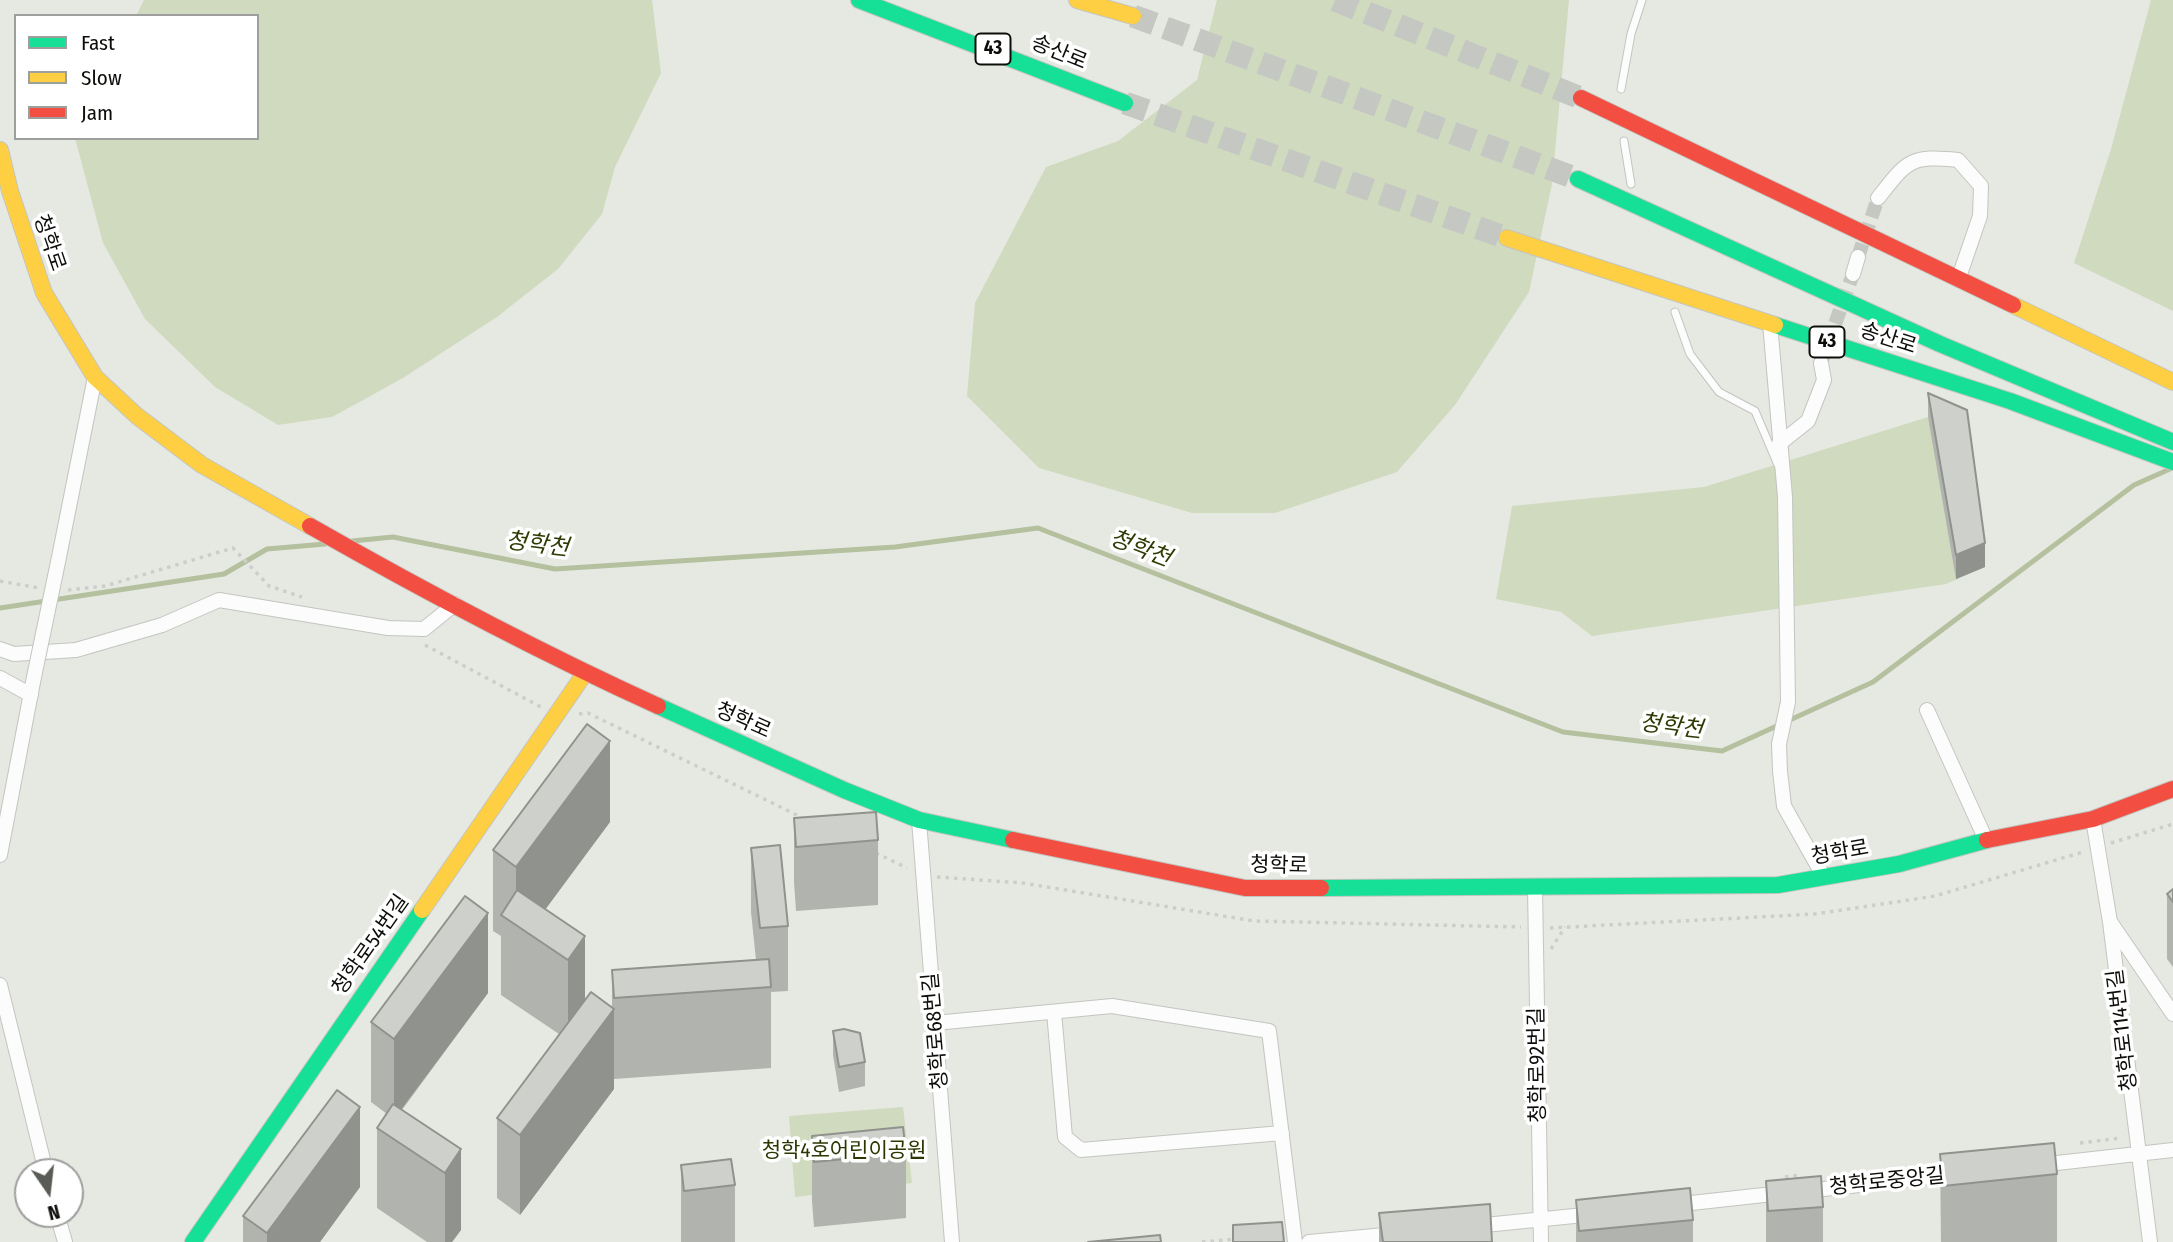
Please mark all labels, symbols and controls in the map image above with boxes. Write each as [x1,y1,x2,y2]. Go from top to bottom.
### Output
legend [14,14,259,140]
text: Fast [81,30,115,56]
street label: 송산로 [1027,30,1091,76]
road number: 43 [976,34,1010,64]
text: Slow [81,65,122,91]
text: Jam [81,100,113,126]
street label: 청학로 [28,211,70,275]
street label: 송산로 [1857,318,1919,360]
road number: 43 [1810,326,1844,358]
water label: 청학천 [1105,525,1175,573]
water label: 청학천 [504,527,570,563]
street label: 청학로 [711,698,775,744]
water label: 청학천 [1638,709,1704,745]
street label: 청학로 [1809,836,1871,870]
street label: 청학로 [1250,853,1308,879]
street label: 청학로54번길 [327,890,415,1000]
street label: 청학로114번길 [2103,967,2143,1093]
street label: 청학로68번길 [918,971,954,1091]
street label: 청학로92번길 [1524,1007,1552,1123]
park label: 청학4호어린이공원 [762,1138,926,1164]
north arrow [14,1158,84,1228]
street label: 청학로중앙길 [1828,1163,1946,1201]
text: N [45,1199,62,1224]

